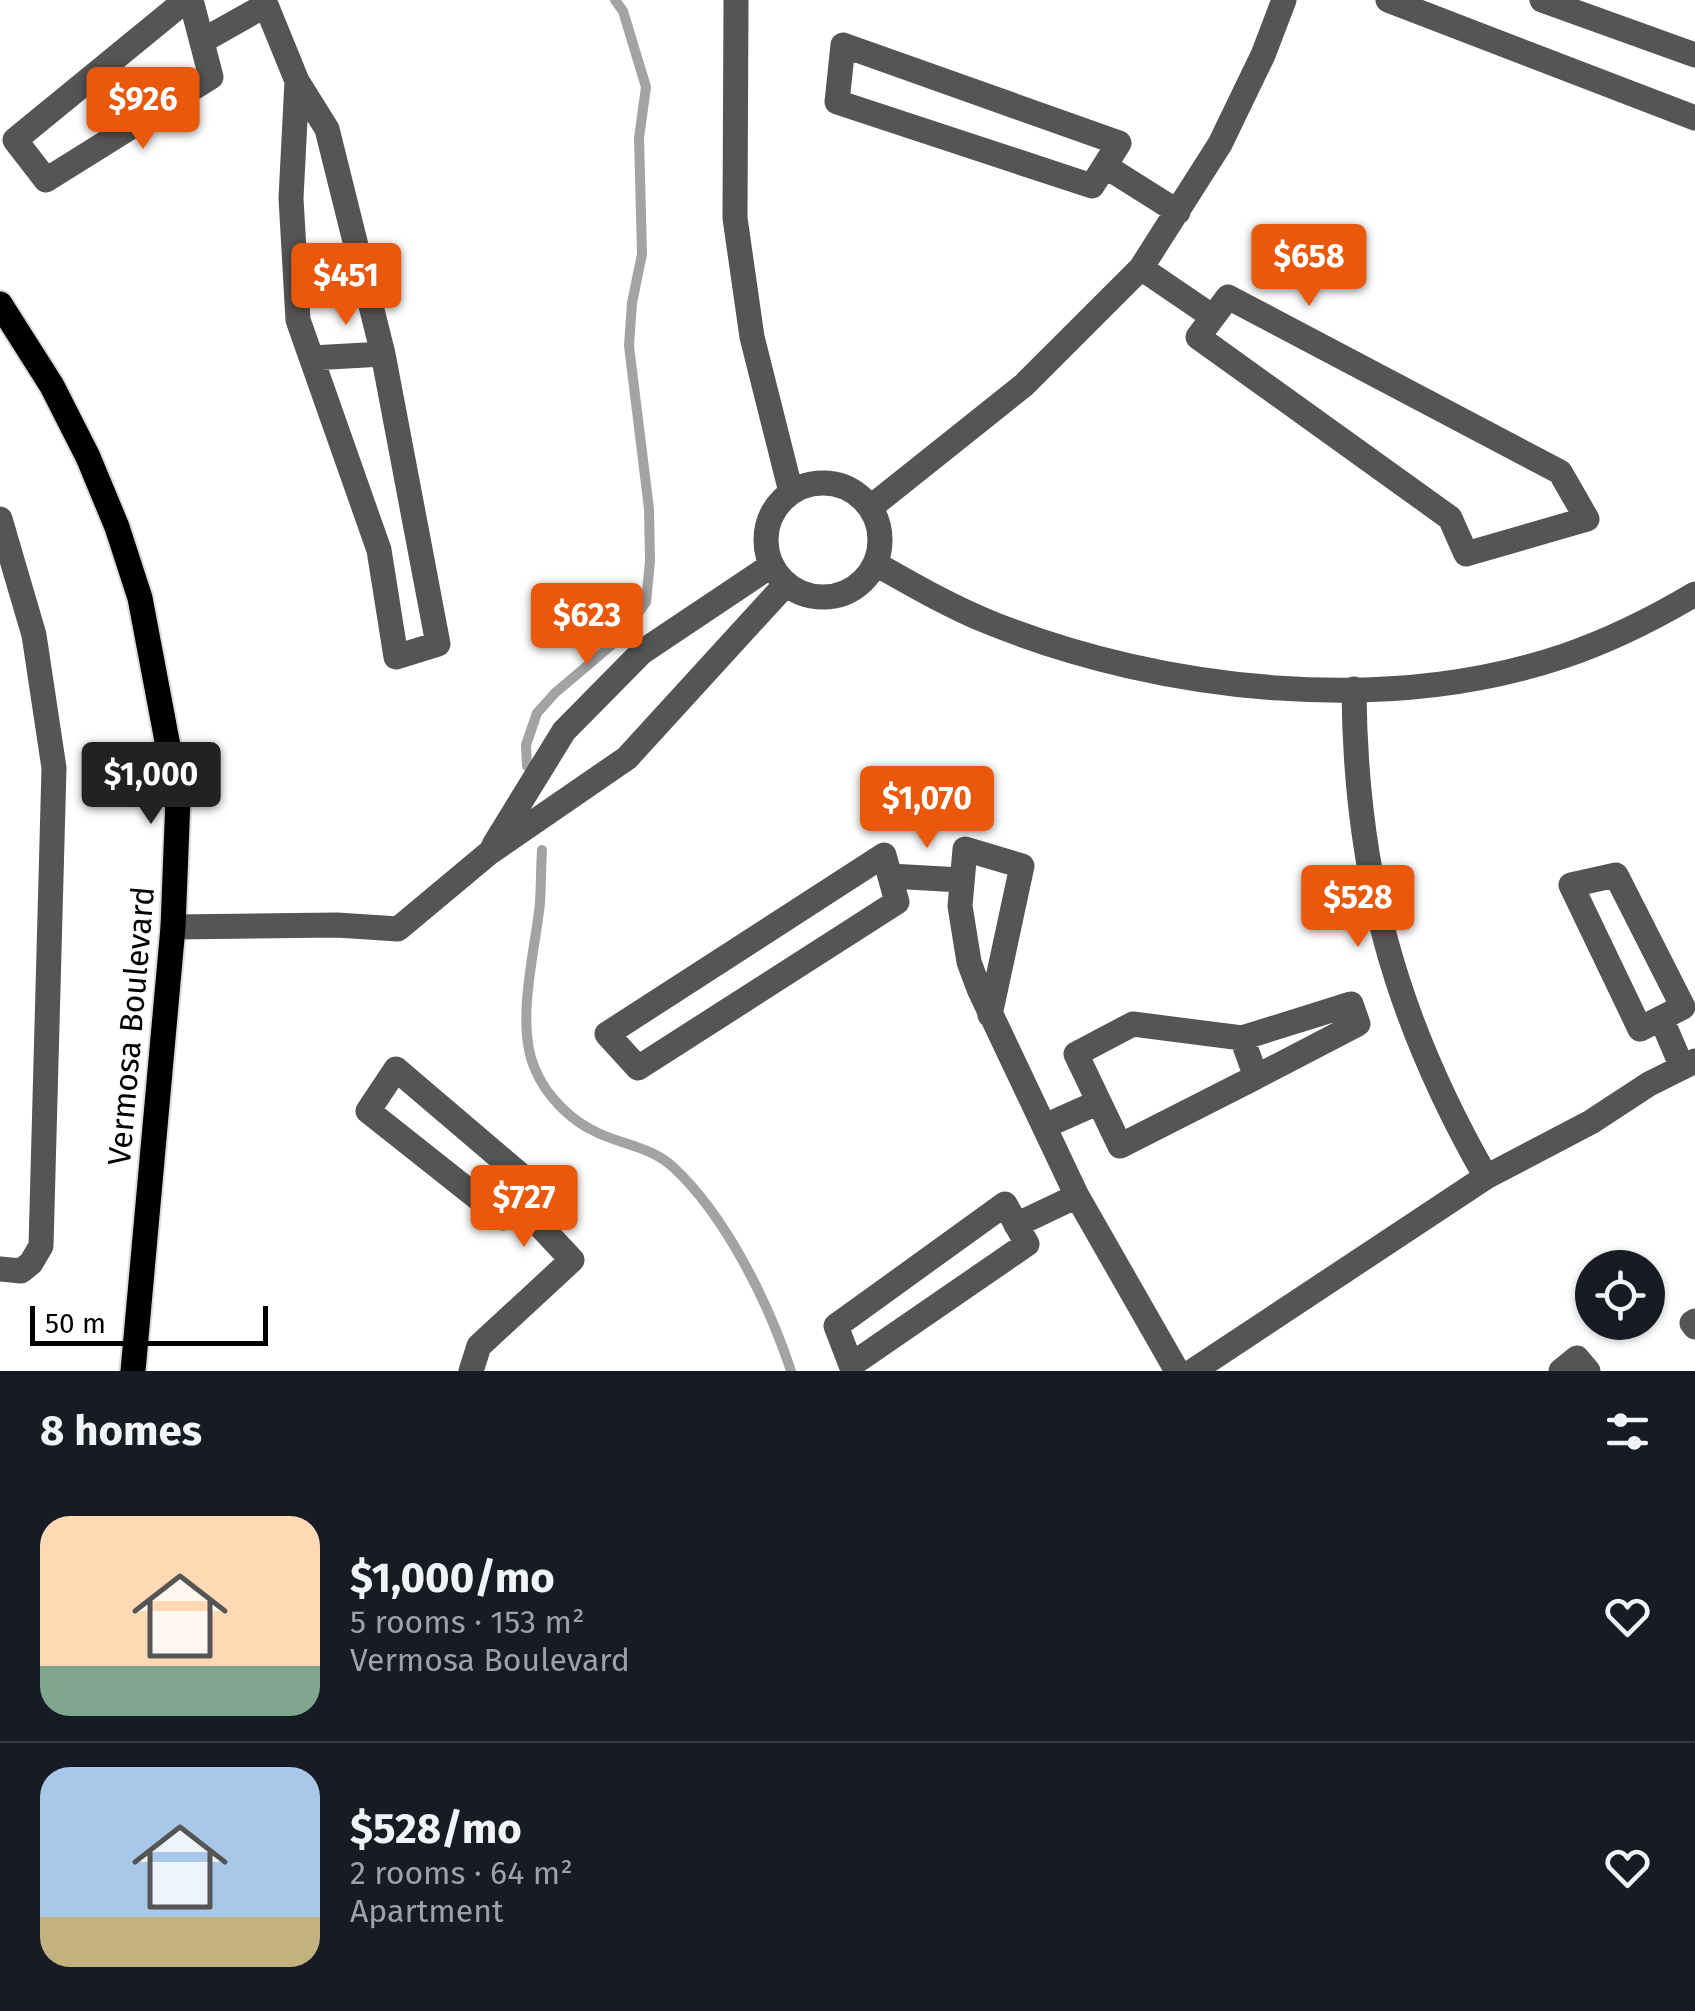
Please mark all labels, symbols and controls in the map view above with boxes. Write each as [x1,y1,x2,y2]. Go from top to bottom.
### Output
pin: $926 [84,67,202,152]
text: $926 [109,80,177,118]
pin: $658 [1250,224,1368,309]
text: $658 [1273,237,1345,275]
pin: $451 [287,243,405,328]
text: $451 [313,256,379,294]
pin: $623 [528,583,646,668]
text: $623 [553,596,621,634]
pin: $1,000 [70,742,232,827]
text: $1,000 [104,755,198,793]
pin: $1,070 [846,766,1008,851]
text: $1,070 [882,779,972,817]
pin: $528 [1299,865,1417,950]
text: $528 [1323,878,1393,916]
street label: Vermosa Boulevard [100,885,162,1167]
pin: $727 [465,1165,583,1250]
text: $727 [493,1178,555,1216]
map controls [1575,1250,1665,1340]
button: locate [1575,1250,1665,1340]
scale bar [30,1301,268,1346]
text: 50 m [45,1307,106,1340]
icon: filters [1600,1404,1655,1459]
text: 8 homes [40,1406,202,1456]
text: $1,000/mo [350,1553,555,1603]
icon: home [120,1556,240,1676]
icon: heart [1600,1589,1655,1644]
text: 5 rooms · 153 m² [350,1603,584,1641]
text: Vermosa Boulevard [350,1641,630,1679]
text: $528/mo [350,1804,522,1854]
icon: home [120,1807,240,1927]
icon: heart [1600,1840,1655,1895]
text: 2 rooms · 64 m² [350,1854,573,1892]
text: Apartment [350,1892,504,1930]

